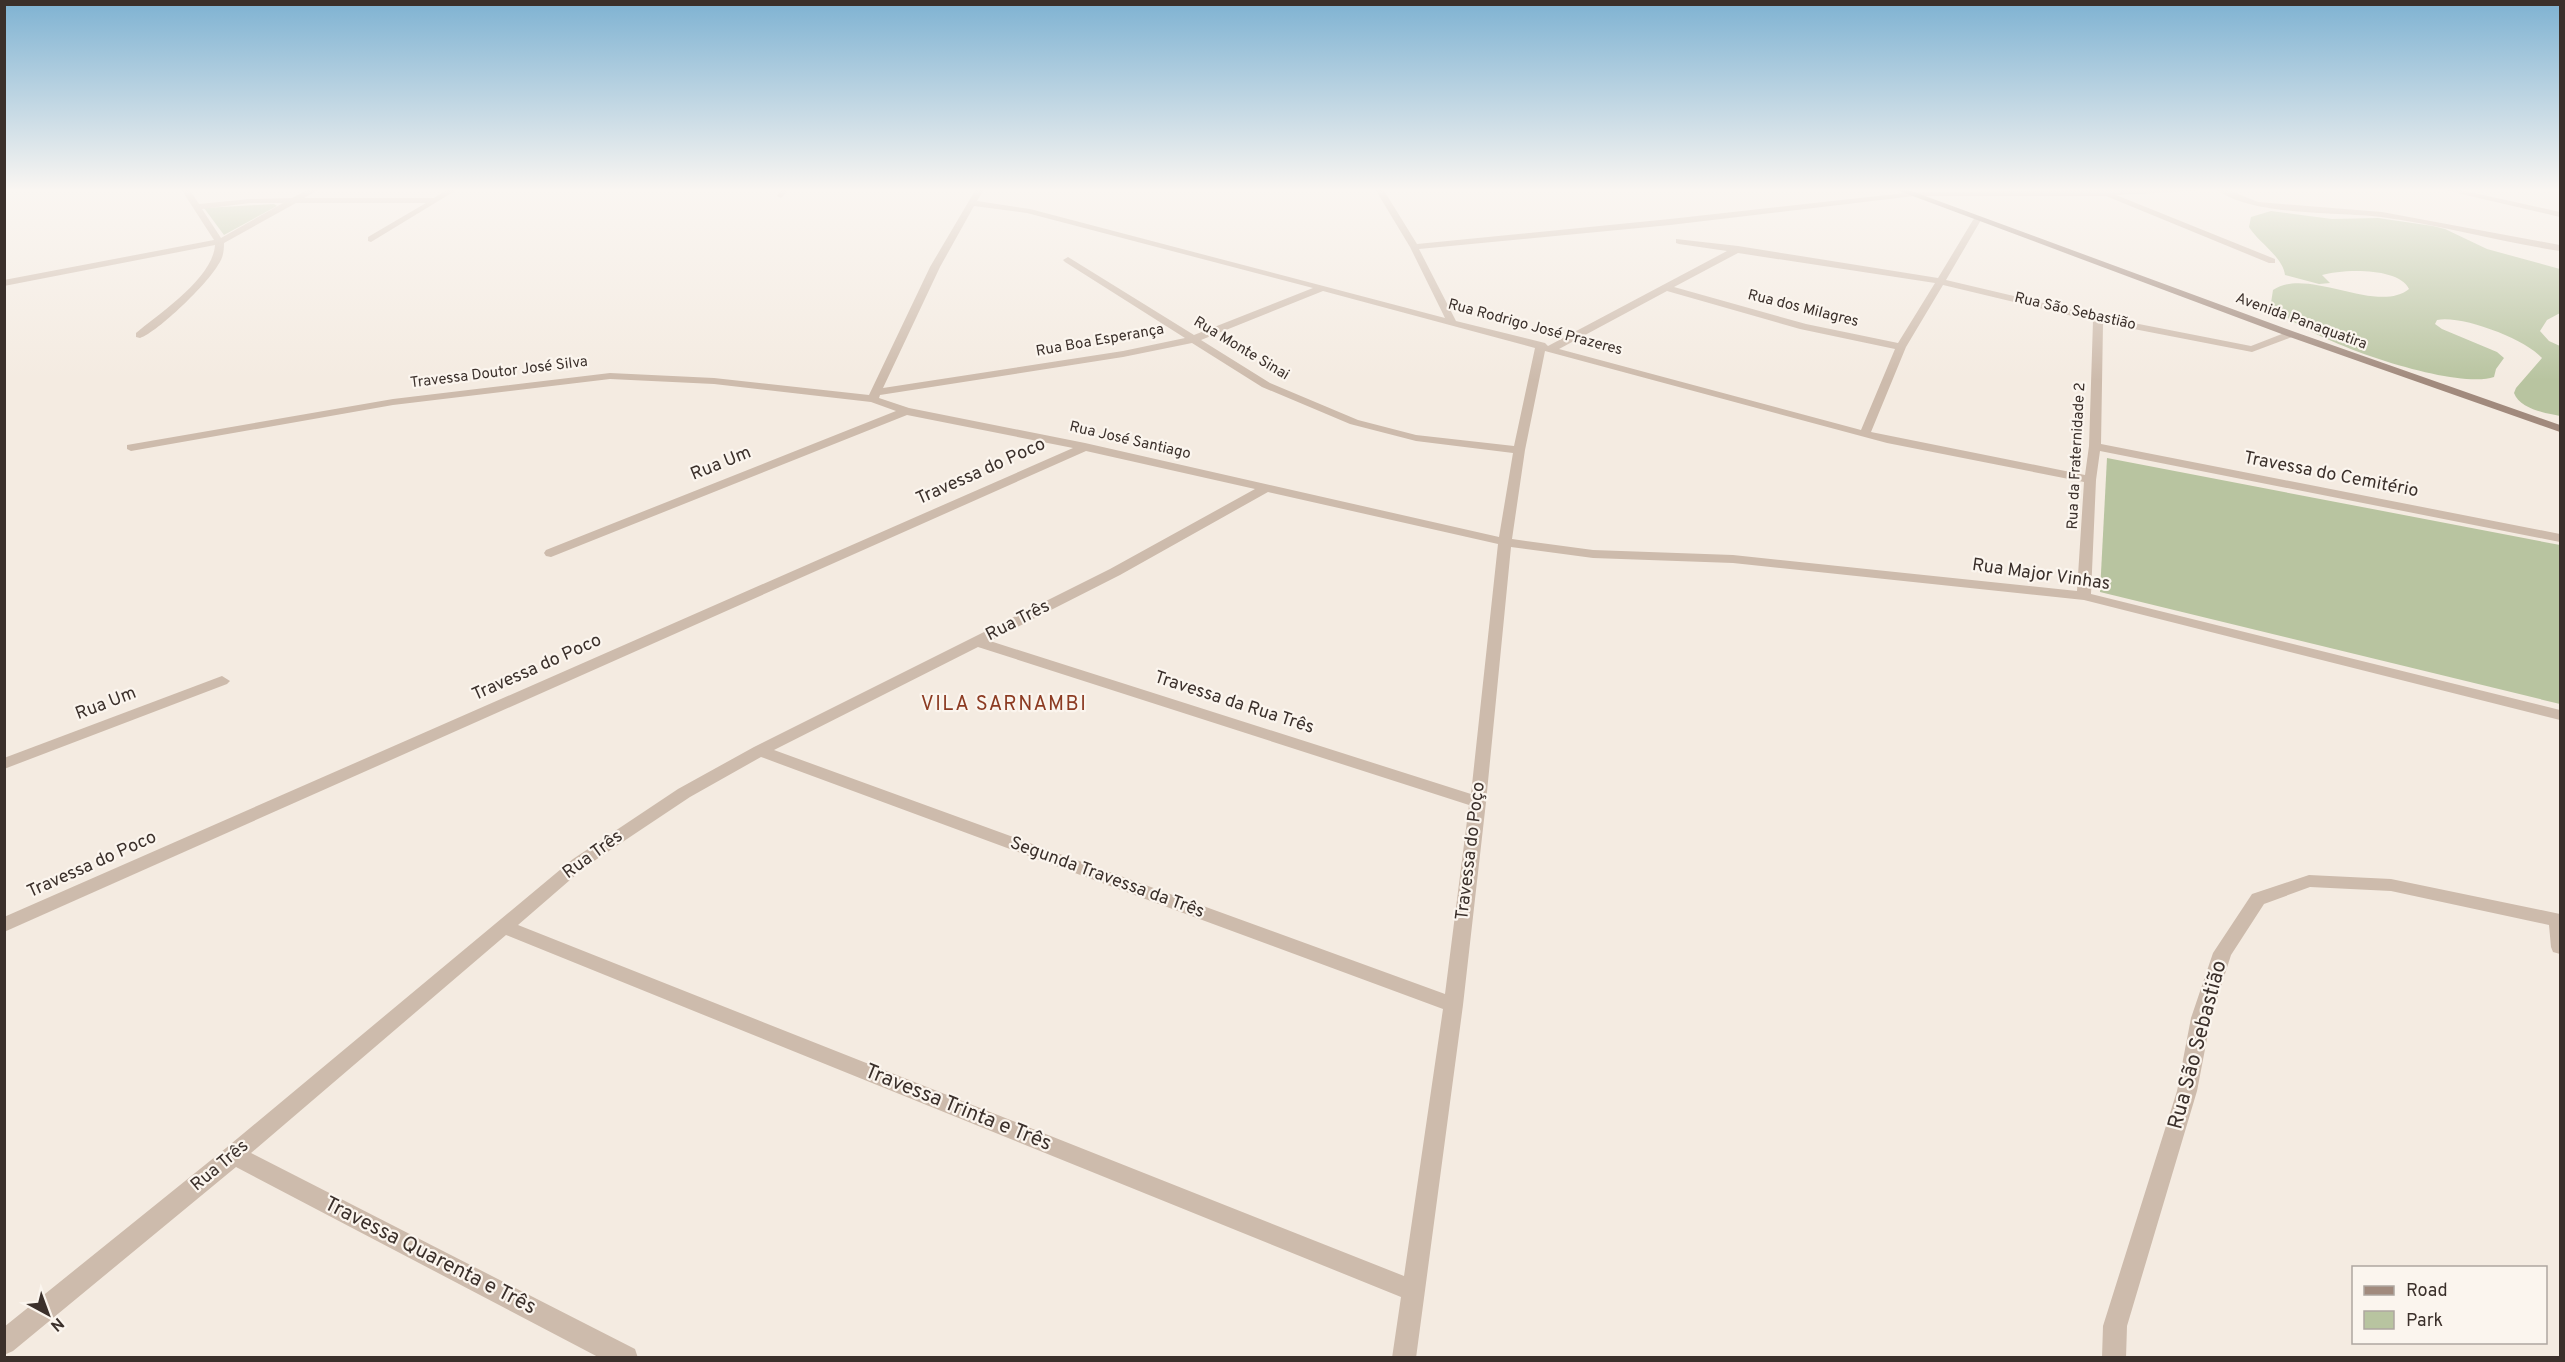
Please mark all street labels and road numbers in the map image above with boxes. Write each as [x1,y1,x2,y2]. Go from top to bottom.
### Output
street label: Rua dos Milagres [1745,286,1861,332]
street label: Rua São Sebastião [2012,289,2138,335]
street label: Avenida Panaquatira [2233,289,2369,355]
street label: Rua Rodrigo José Prazeres [1446,296,1624,360]
street label: Rua Monte Sinai [1190,313,1292,385]
street label: Rua Boa Esperança [1034,320,1166,362]
street label: Travessa Doutor José Silva [409,353,589,393]
street label: Rua da Fraternidade 2 [2064,382,2090,530]
street label: Rua José Santiago [1067,418,1193,464]
street label: Travessa do Poco [913,433,1049,511]
street label: Rua Um [687,441,755,487]
street label: Travessa do Cemitério [2242,447,2420,503]
street label: Rua Major Vinhas [1970,554,2112,596]
street label: Rua Três [982,595,1054,647]
street label: Travessa do Poco [469,629,605,707]
street label: Travessa da Rua Três [1151,666,1317,740]
street label: Rua Um [72,682,140,726]
street label: Travessa do Poço [1451,780,1491,922]
street label: Rua Três [558,825,628,885]
street label: Travessa do Poco [24,826,160,904]
street label: Segunda Travessa da Três [1006,832,1208,924]
street label: Rua São Sebastião [2162,958,2234,1132]
street label: Travessa Trinta e Três [860,1058,1056,1158]
street label: Rua Três [186,1135,254,1197]
street label: Travessa Quarenta e Três [319,1191,541,1321]

